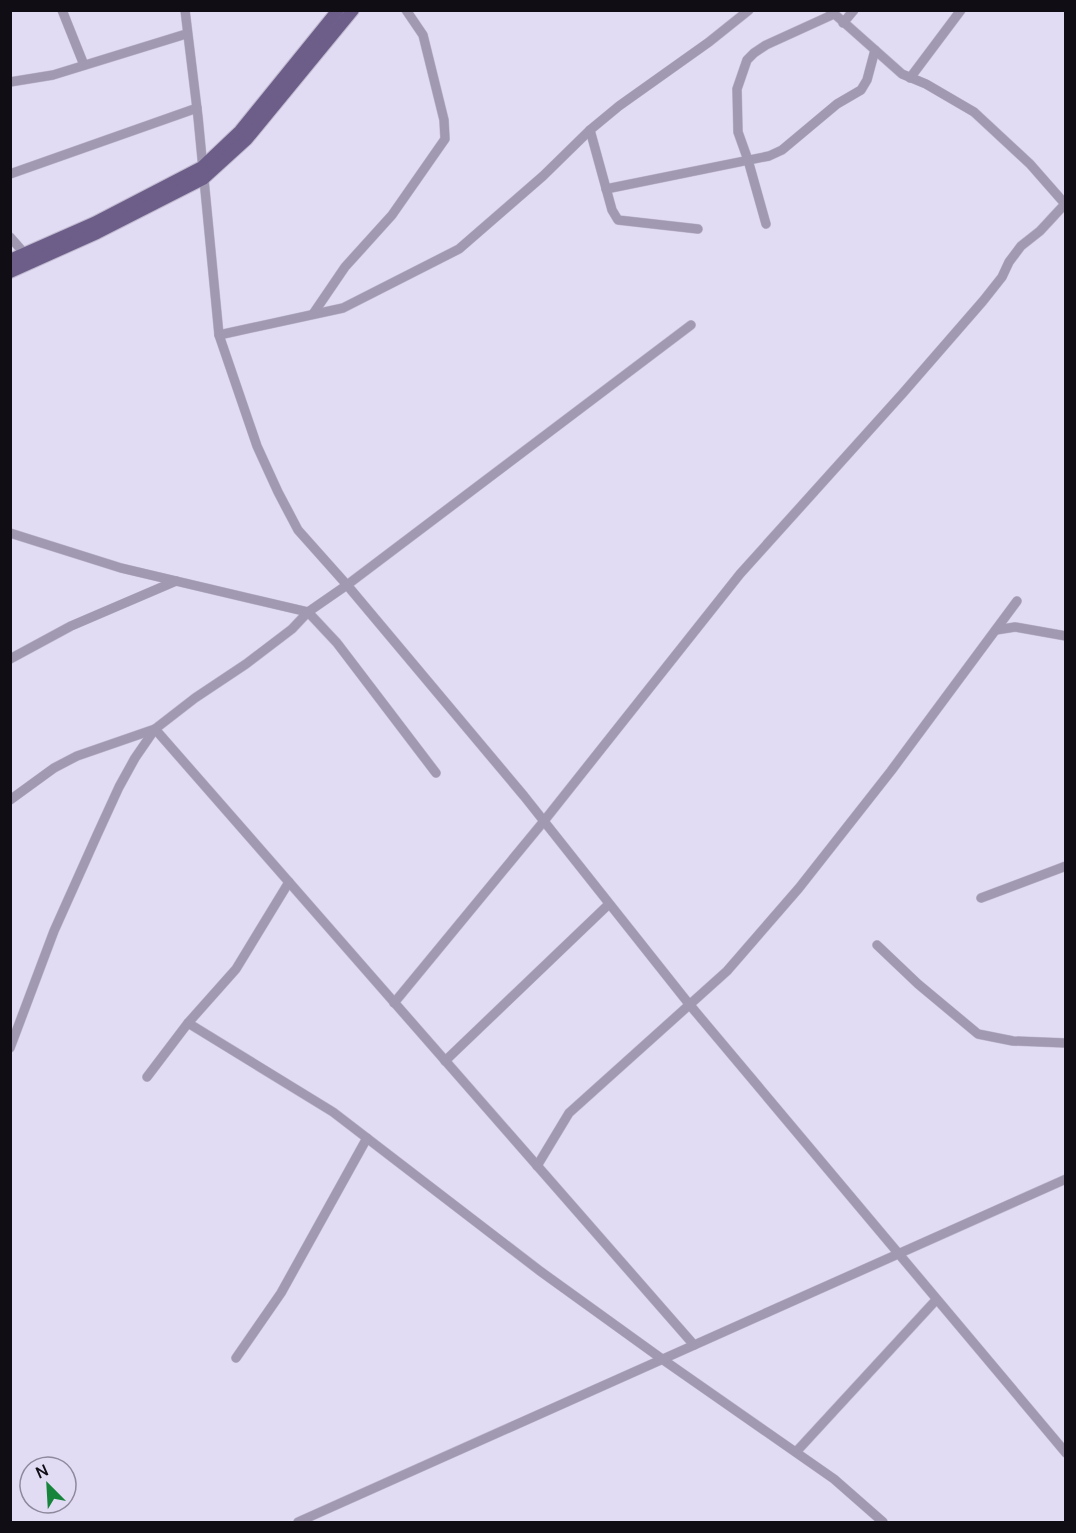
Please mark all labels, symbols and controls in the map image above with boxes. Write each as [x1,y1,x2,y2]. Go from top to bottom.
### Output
north arrow [18,1455,78,1515]
text: N [32,1459,52,1484]

